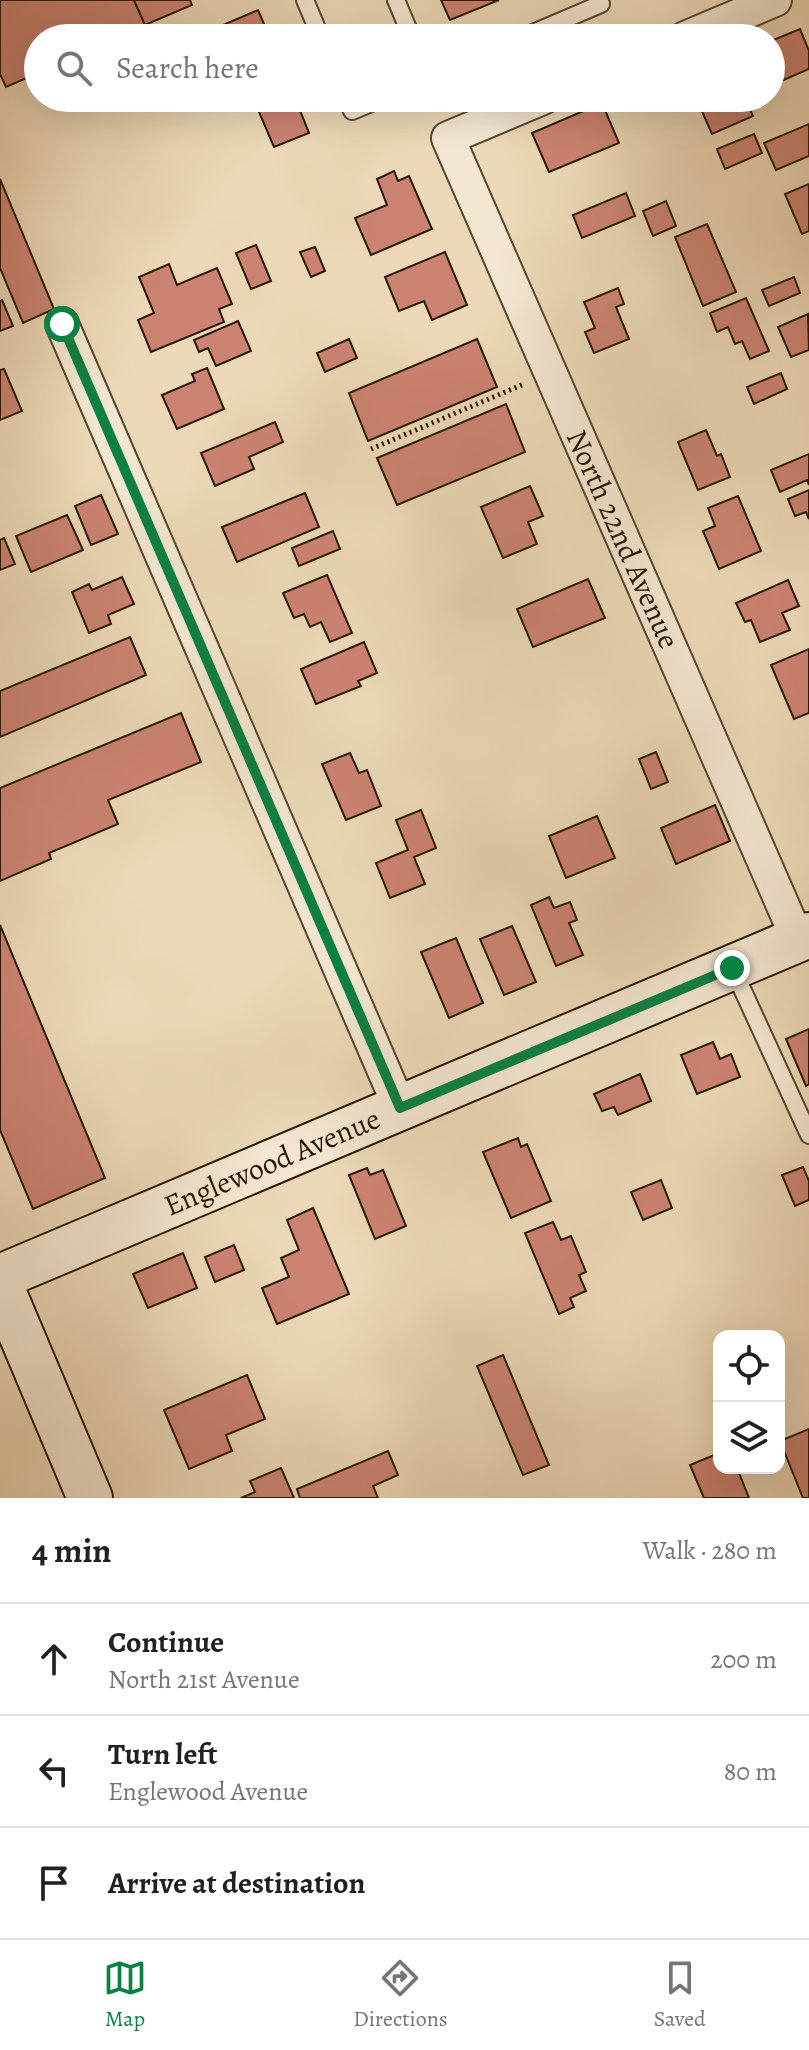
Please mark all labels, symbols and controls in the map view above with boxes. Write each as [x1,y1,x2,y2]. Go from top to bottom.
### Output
search box [24,24,785,112]
icon: search [52,46,96,90]
text: Search here [116,48,259,88]
route start [44,306,80,342]
street label: North 22nd Avenue [557,423,689,655]
route end [714,950,750,986]
street label: Englewood Avenue [158,1098,386,1226]
map controls [713,1330,785,1474]
button: locate [713,1330,785,1402]
button: layers [713,1402,785,1474]
text: 4 min [32,1527,111,1574]
text: Walk · 280 m [642,1533,777,1568]
text: Continue [108,1622,224,1662]
icon: ahead [32,1637,76,1681]
text: 200 m [710,1642,777,1677]
text: North 21st Avenue [108,1662,300,1697]
text: Turn left [108,1734,217,1774]
icon: left [32,1749,76,1793]
text: 80 m [724,1754,777,1789]
text: Englewood Avenue [108,1774,308,1809]
icon: arrive [32,1861,76,1905]
text: Arrive at destination [108,1863,365,1903]
tab: Map [103,1956,147,2034]
tab: Directions [353,1956,448,2034]
tab: Saved [654,1956,706,2034]

